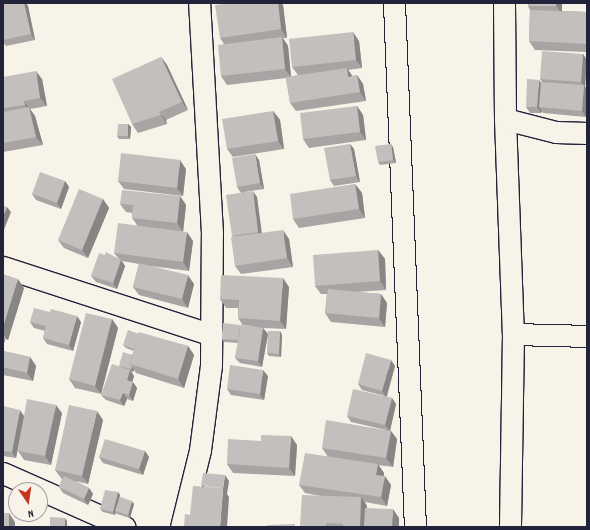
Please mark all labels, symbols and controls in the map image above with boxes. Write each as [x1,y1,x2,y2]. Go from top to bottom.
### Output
north arrow [8,482,48,522]
text: N [26,504,35,521]

